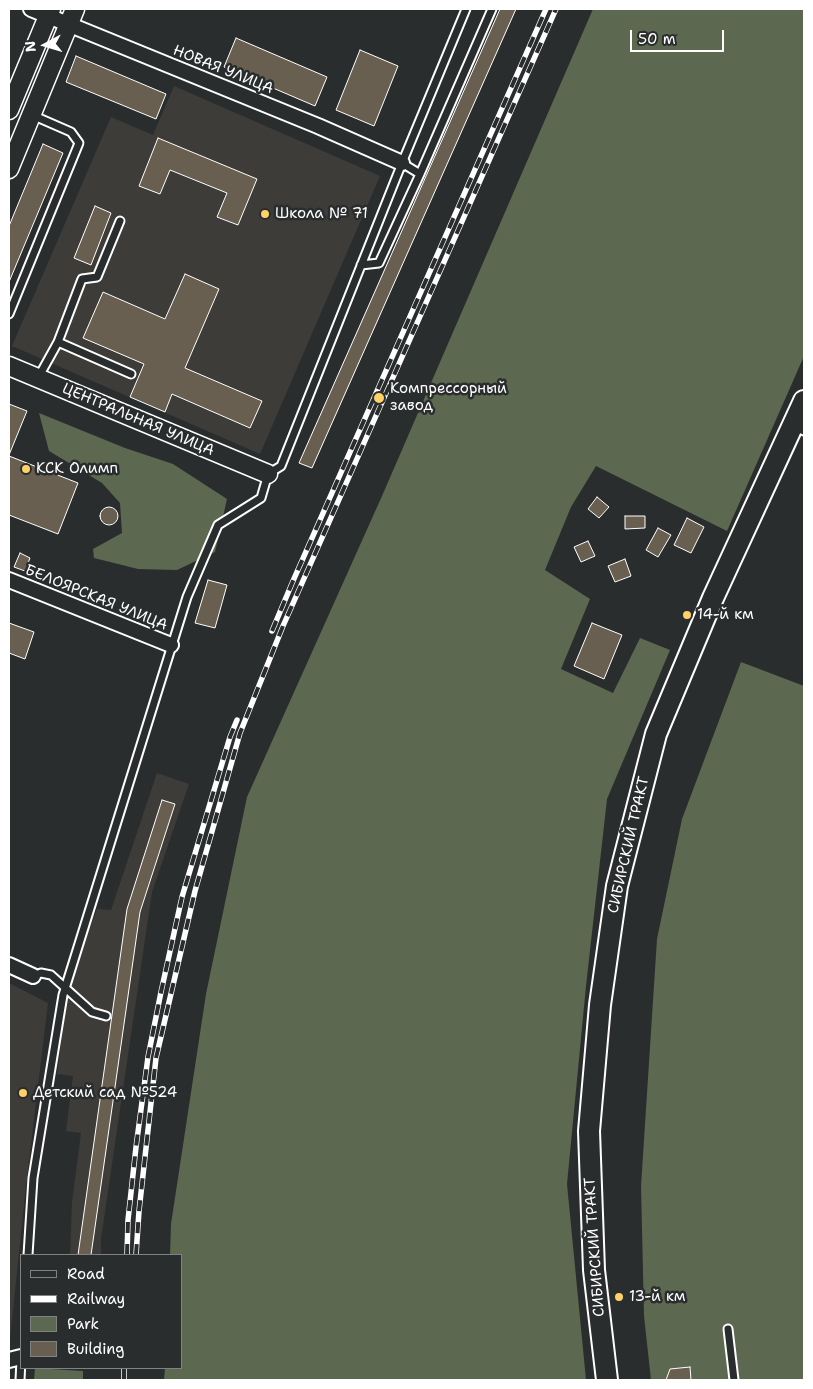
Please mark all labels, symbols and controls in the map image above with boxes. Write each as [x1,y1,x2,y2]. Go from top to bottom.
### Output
north arrow [20,20,70,70]
scale bar [633,20,727,52]
text: 50 m [638,29,676,49]
text: N [21,40,40,53]
street label: НОВАЯ УЛИЦА [170,42,276,98]
place label: Школа № 71 [275,205,368,223]
marker: Школа № 71 [259,208,271,220]
street label: ЦЕНТРАЛЬНАЯ УЛИЦА [59,380,217,460]
place label: Компрессорный завод [390,380,507,415]
marker: Компрессорный завод [372,391,386,405]
place label: КСК Олимп [36,460,118,478]
marker: КСК Олимп [20,463,32,475]
street label: БЕЛОЯРСКАЯ УЛИЦА [22,561,170,635]
place label: 14-й км [697,606,754,624]
marker: 14-й км [681,609,693,621]
street label: СИБИРСКИЙ ТРАКТ [605,775,653,915]
place label: Детский сад №524 [33,1084,177,1102]
marker: Детский сад №524 [17,1087,29,1099]
street label: СИБИРСКИЙ ТРАКТ [581,1177,609,1317]
legend [20,1254,182,1369]
text: Road [67,1264,105,1284]
place label: 13-й км [629,1288,685,1306]
text: Railway [67,1289,125,1309]
marker: 13-й км [613,1291,625,1303]
text: Park [67,1314,99,1334]
text: Building [67,1339,124,1359]

